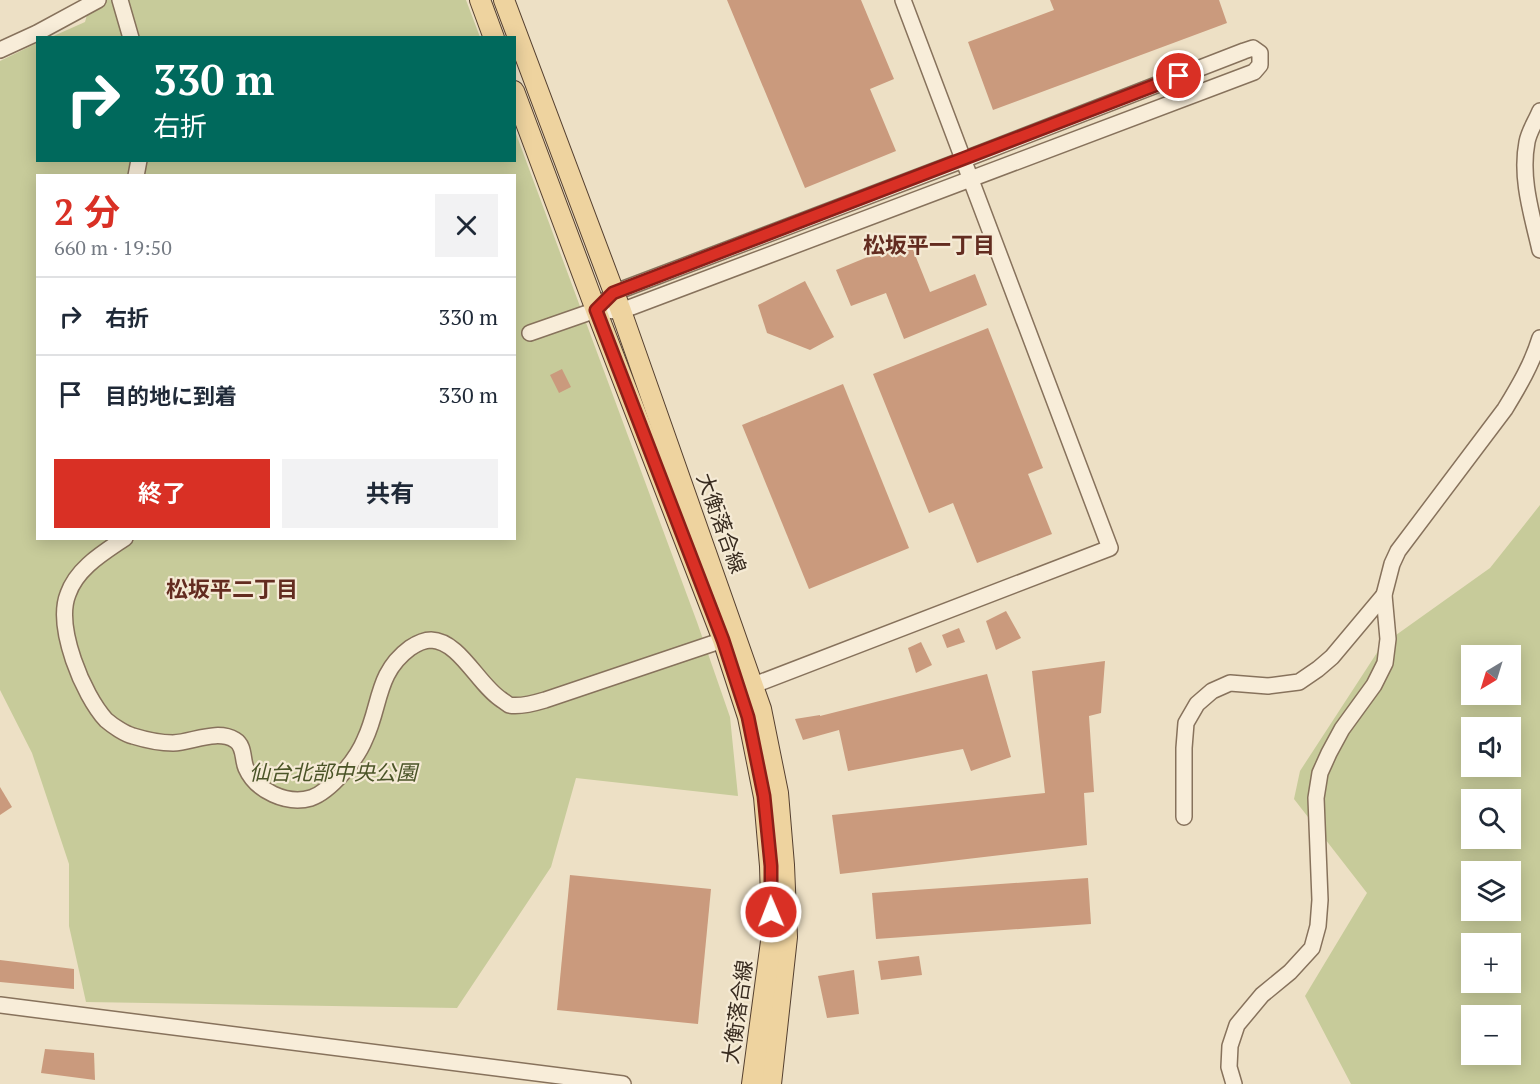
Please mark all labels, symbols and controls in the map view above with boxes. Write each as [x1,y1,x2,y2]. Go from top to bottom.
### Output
pin [1153,50,1204,101]
text: 330 m [153,51,274,107]
icon: arrive [1162,59,1195,92]
icon: right [54,60,132,138]
text: 右折 [153,108,207,144]
text: 2 分 [54,188,120,235]
button: close [435,194,498,257]
district label: 松坂平一丁目 [863,230,995,259]
text: 660 m · 19:50 [54,234,172,261]
icon: right [54,300,87,333]
text: 330 m [438,302,498,331]
text: 右折 [105,303,149,332]
icon: arrive [54,378,87,411]
text: 330 m [438,380,498,409]
text: 目的地に到着 [105,381,237,410]
button: 終了 [54,459,270,528]
button: 共有 [282,459,498,528]
street label: 大衡落合線 [691,469,753,577]
district label: 松坂平二丁目 [166,574,298,603]
north arrow [1461,645,1521,705]
map controls [1461,645,1521,1065]
button: sound [1461,717,1521,777]
park label: 仙台北部中央公園 [249,758,420,786]
button: search [1461,789,1521,849]
button: layers [1461,861,1521,921]
position arrow [739,880,803,944]
button: + [1461,933,1521,993]
street label: 大衡落合線 [716,958,758,1066]
button: − [1461,1005,1521,1065]

